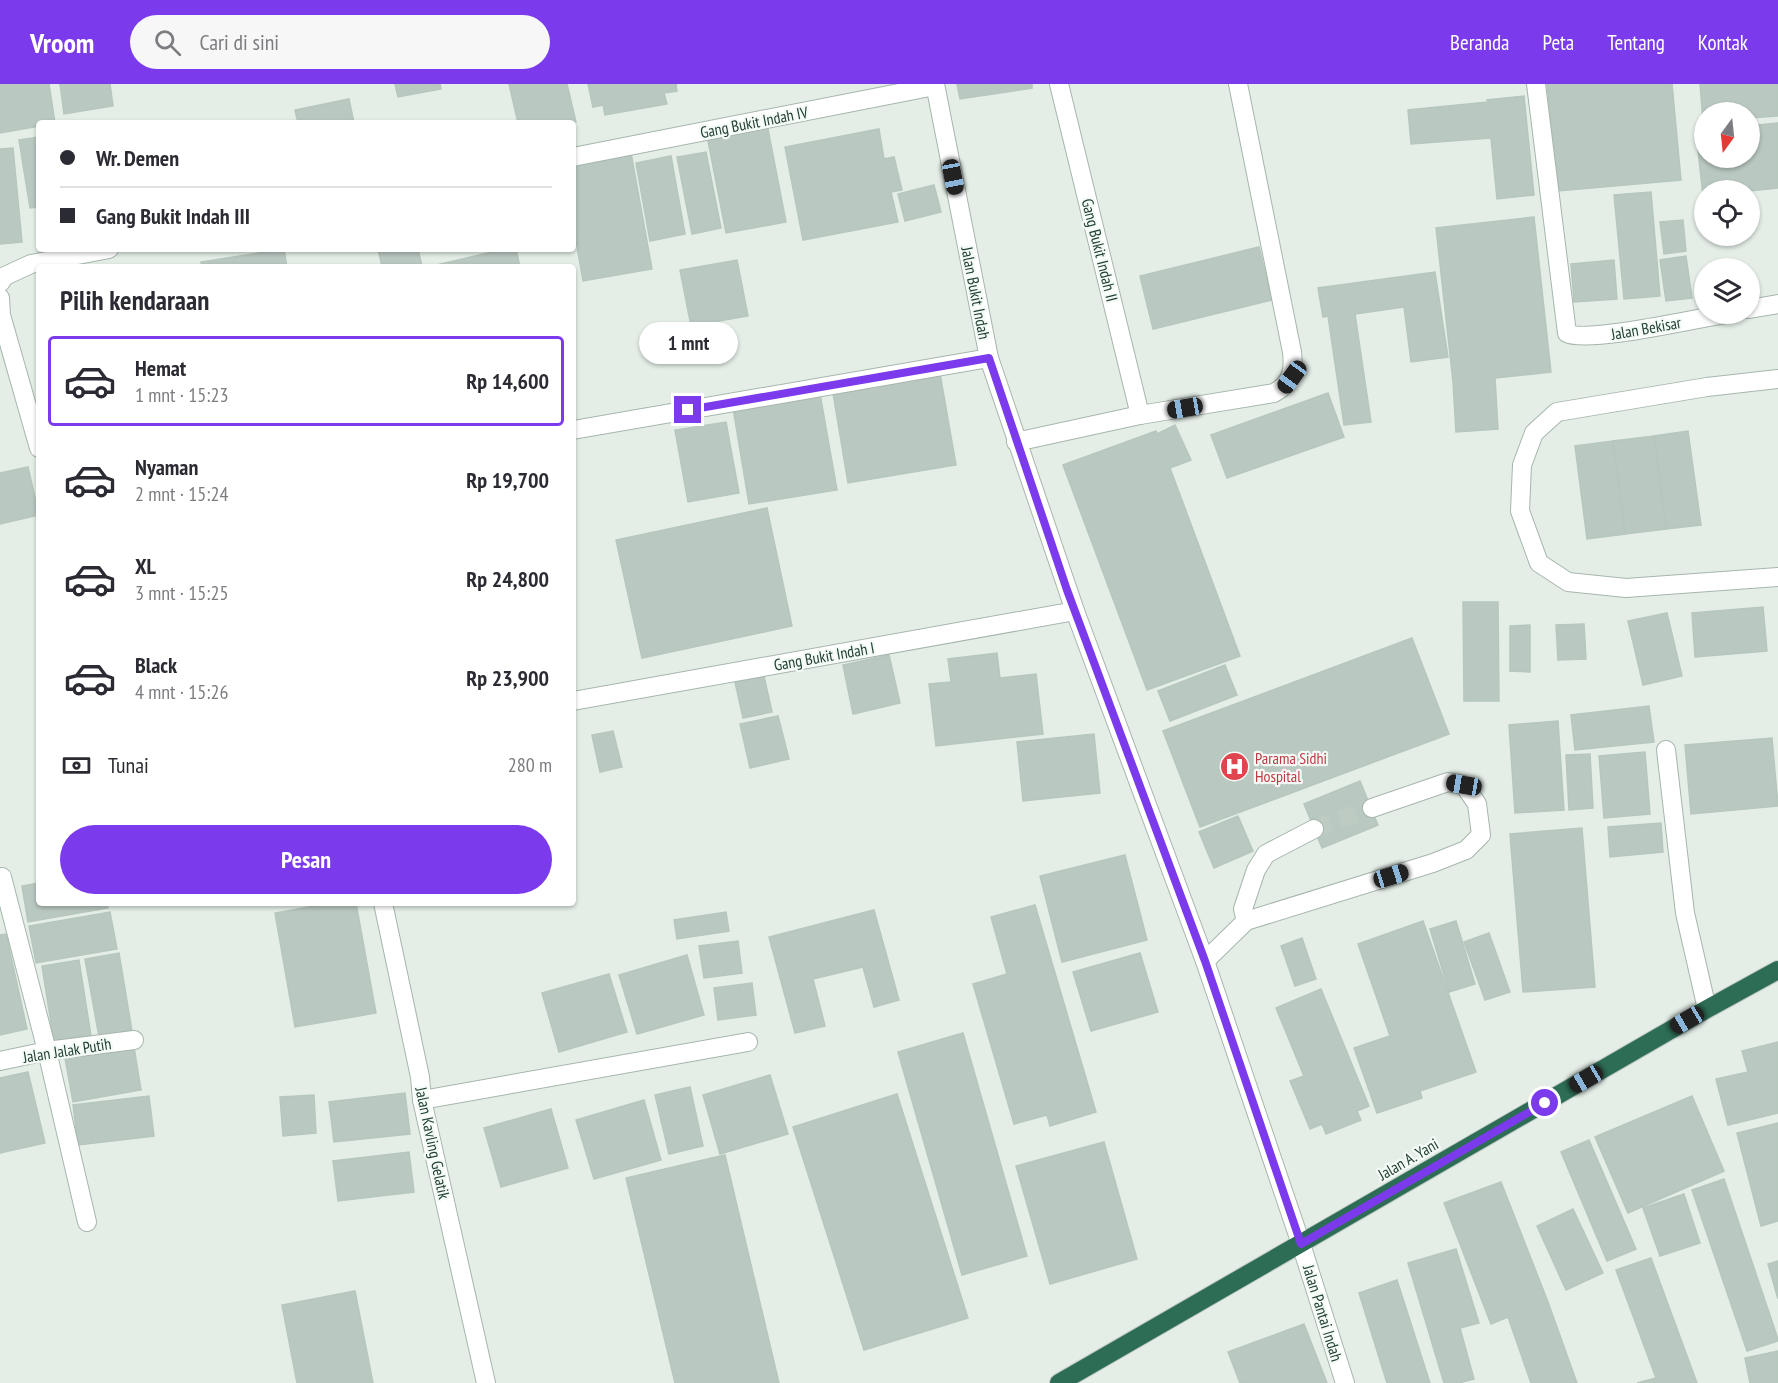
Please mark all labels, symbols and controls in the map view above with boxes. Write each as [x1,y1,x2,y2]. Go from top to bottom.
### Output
search box [130,15,550,69]
text: Vroom [30,24,94,61]
icon: search [151,26,184,59]
text: Cari di sini [199,28,279,56]
text: Beranda [1450,29,1510,56]
text: Peta [1543,29,1574,56]
text: Tentang [1607,29,1665,56]
text: Kontak [1698,29,1748,56]
street label: Gang Bukit Indah IV [698,102,810,142]
north arrow [1694,102,1760,168]
map controls [1694,102,1760,324]
text: Wr. Demen [96,144,179,172]
car [941,158,965,196]
button: locate [1694,180,1760,246]
street label: Gang Bukit Indah II [1078,196,1122,304]
text: Gang Bukit Indah III [96,202,250,230]
street label: Jalan Bukit Indah [957,244,995,341]
button: layers [1694,258,1760,324]
text: Pilih kendaraan [60,283,209,317]
street label: Jalan Bekisar [1608,312,1683,344]
callout: 1 mnt [638,323,738,365]
text: 1 mnt [668,330,709,356]
icon: car [63,354,117,408]
text: Hemat [135,354,186,382]
car [1274,357,1310,397]
text: Rp 14,600 [466,367,549,395]
text: 1 mnt · 15:23 [135,382,228,408]
route end [674,396,701,423]
car [1166,396,1204,420]
icon: car [63,453,117,507]
text: Nyaman [135,453,198,481]
text: Rp 19,700 [466,466,549,494]
text: 2 mnt · 15:24 [135,481,228,507]
icon: car [63,552,117,606]
text: XL [135,552,156,580]
text: Rp 24,800 [466,565,549,593]
text: 3 mnt · 15:25 [135,580,228,606]
street label: Gang Bukit Indah I [772,637,876,675]
icon: car [63,651,117,705]
text: Black [135,651,177,679]
text: Rp 23,900 [466,664,549,692]
text: 4 mnt · 15:26 [135,679,228,705]
place label: Parama Sidhi Hospital [1255,748,1327,786]
icon: cash [60,749,93,782]
text: Tunai [108,751,149,779]
hospital icon: Parama Sidhi Hospital [1218,751,1250,783]
text: 280 m [508,752,552,778]
car [1445,773,1483,797]
button: Pesan [60,825,552,894]
car [1371,862,1411,890]
car [1667,1003,1707,1037]
street label: Jalan Jalak Putih [20,1033,113,1067]
car [1566,1062,1606,1096]
street label: Jalan Kavling Gelatik [411,1084,455,1202]
route start [1531,1089,1558,1116]
street label: Jalan A. Yani [1373,1134,1442,1185]
street label: Jalan Pantai Indah [1299,1261,1347,1364]

